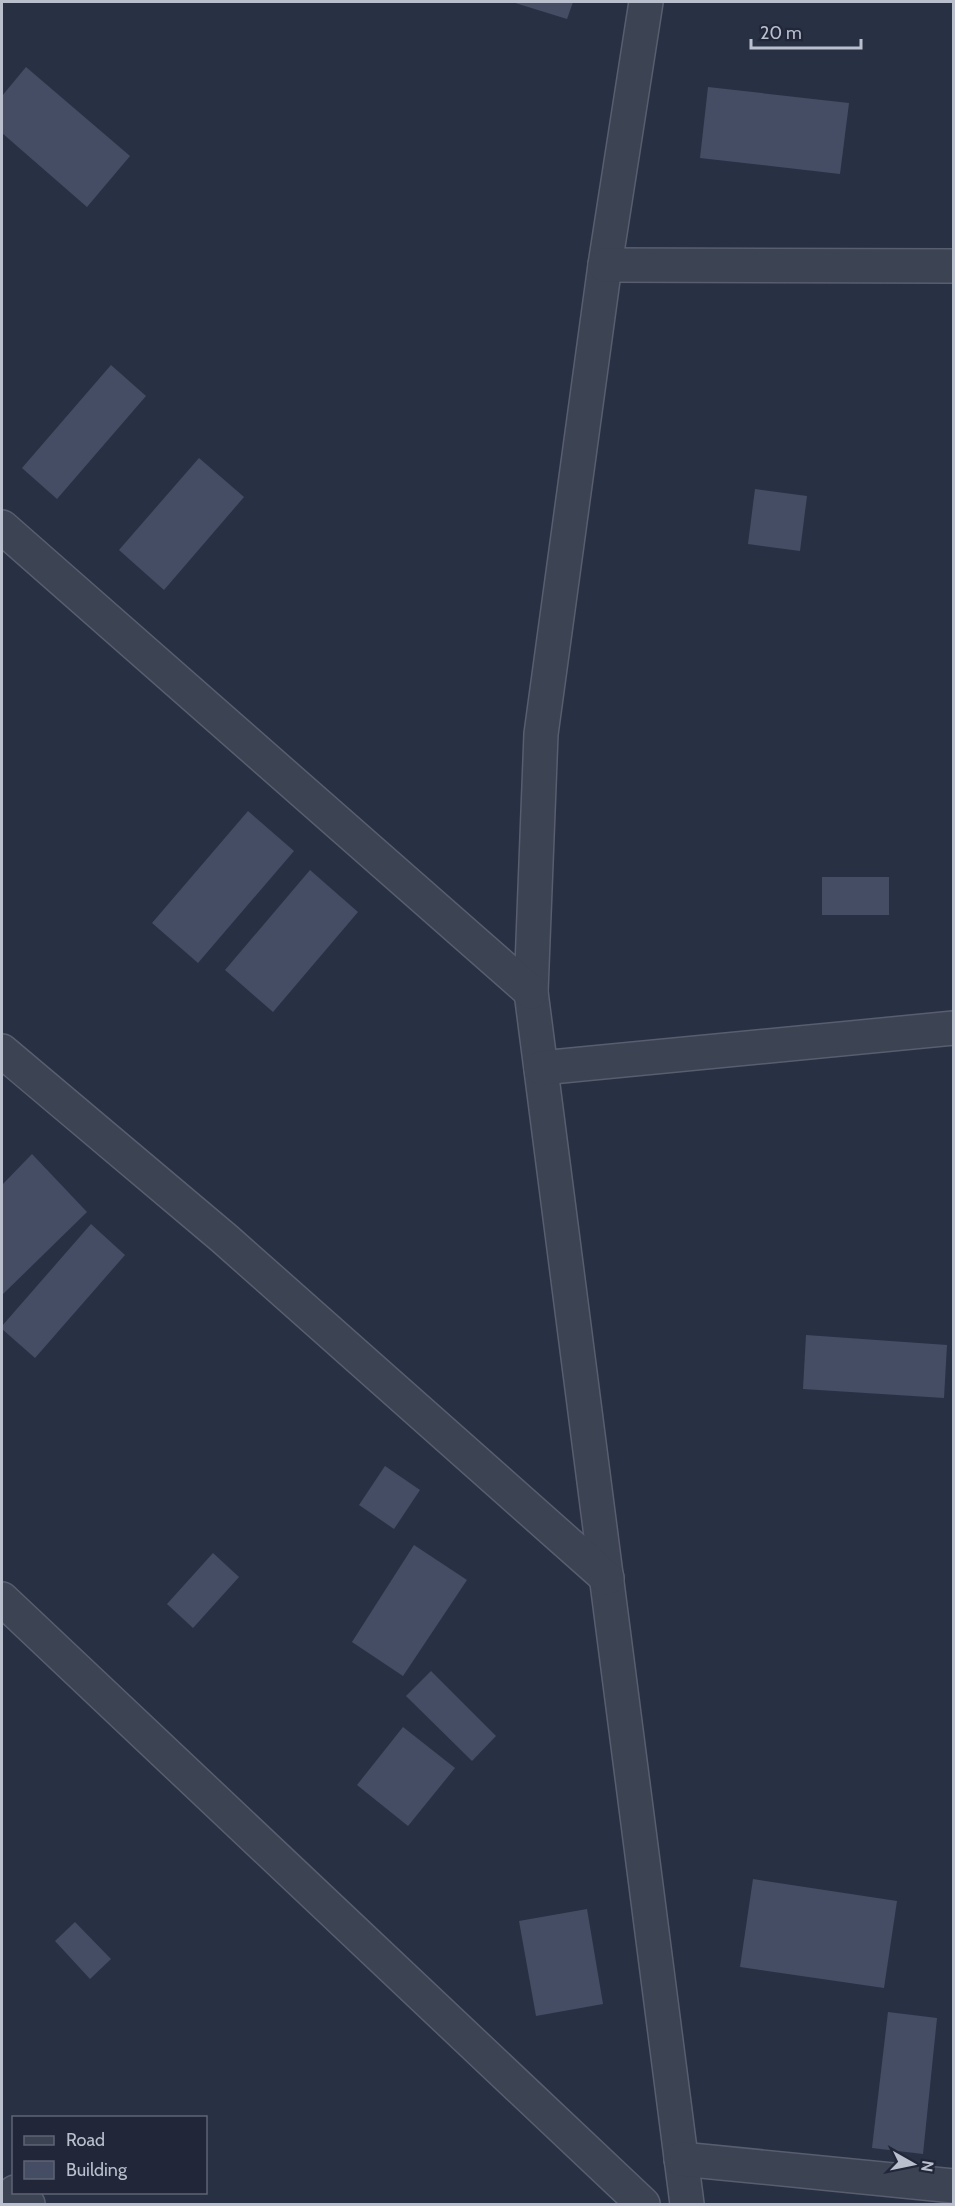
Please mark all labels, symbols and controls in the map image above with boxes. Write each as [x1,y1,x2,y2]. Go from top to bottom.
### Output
scale bar [751,12,860,50]
text: 20 m [760,22,802,44]
legend [12,2116,207,2194]
text: Road [66,2129,105,2151]
north arrow [883,2134,943,2194]
text: Building [66,2159,128,2181]
text: N [917,2159,938,2173]

